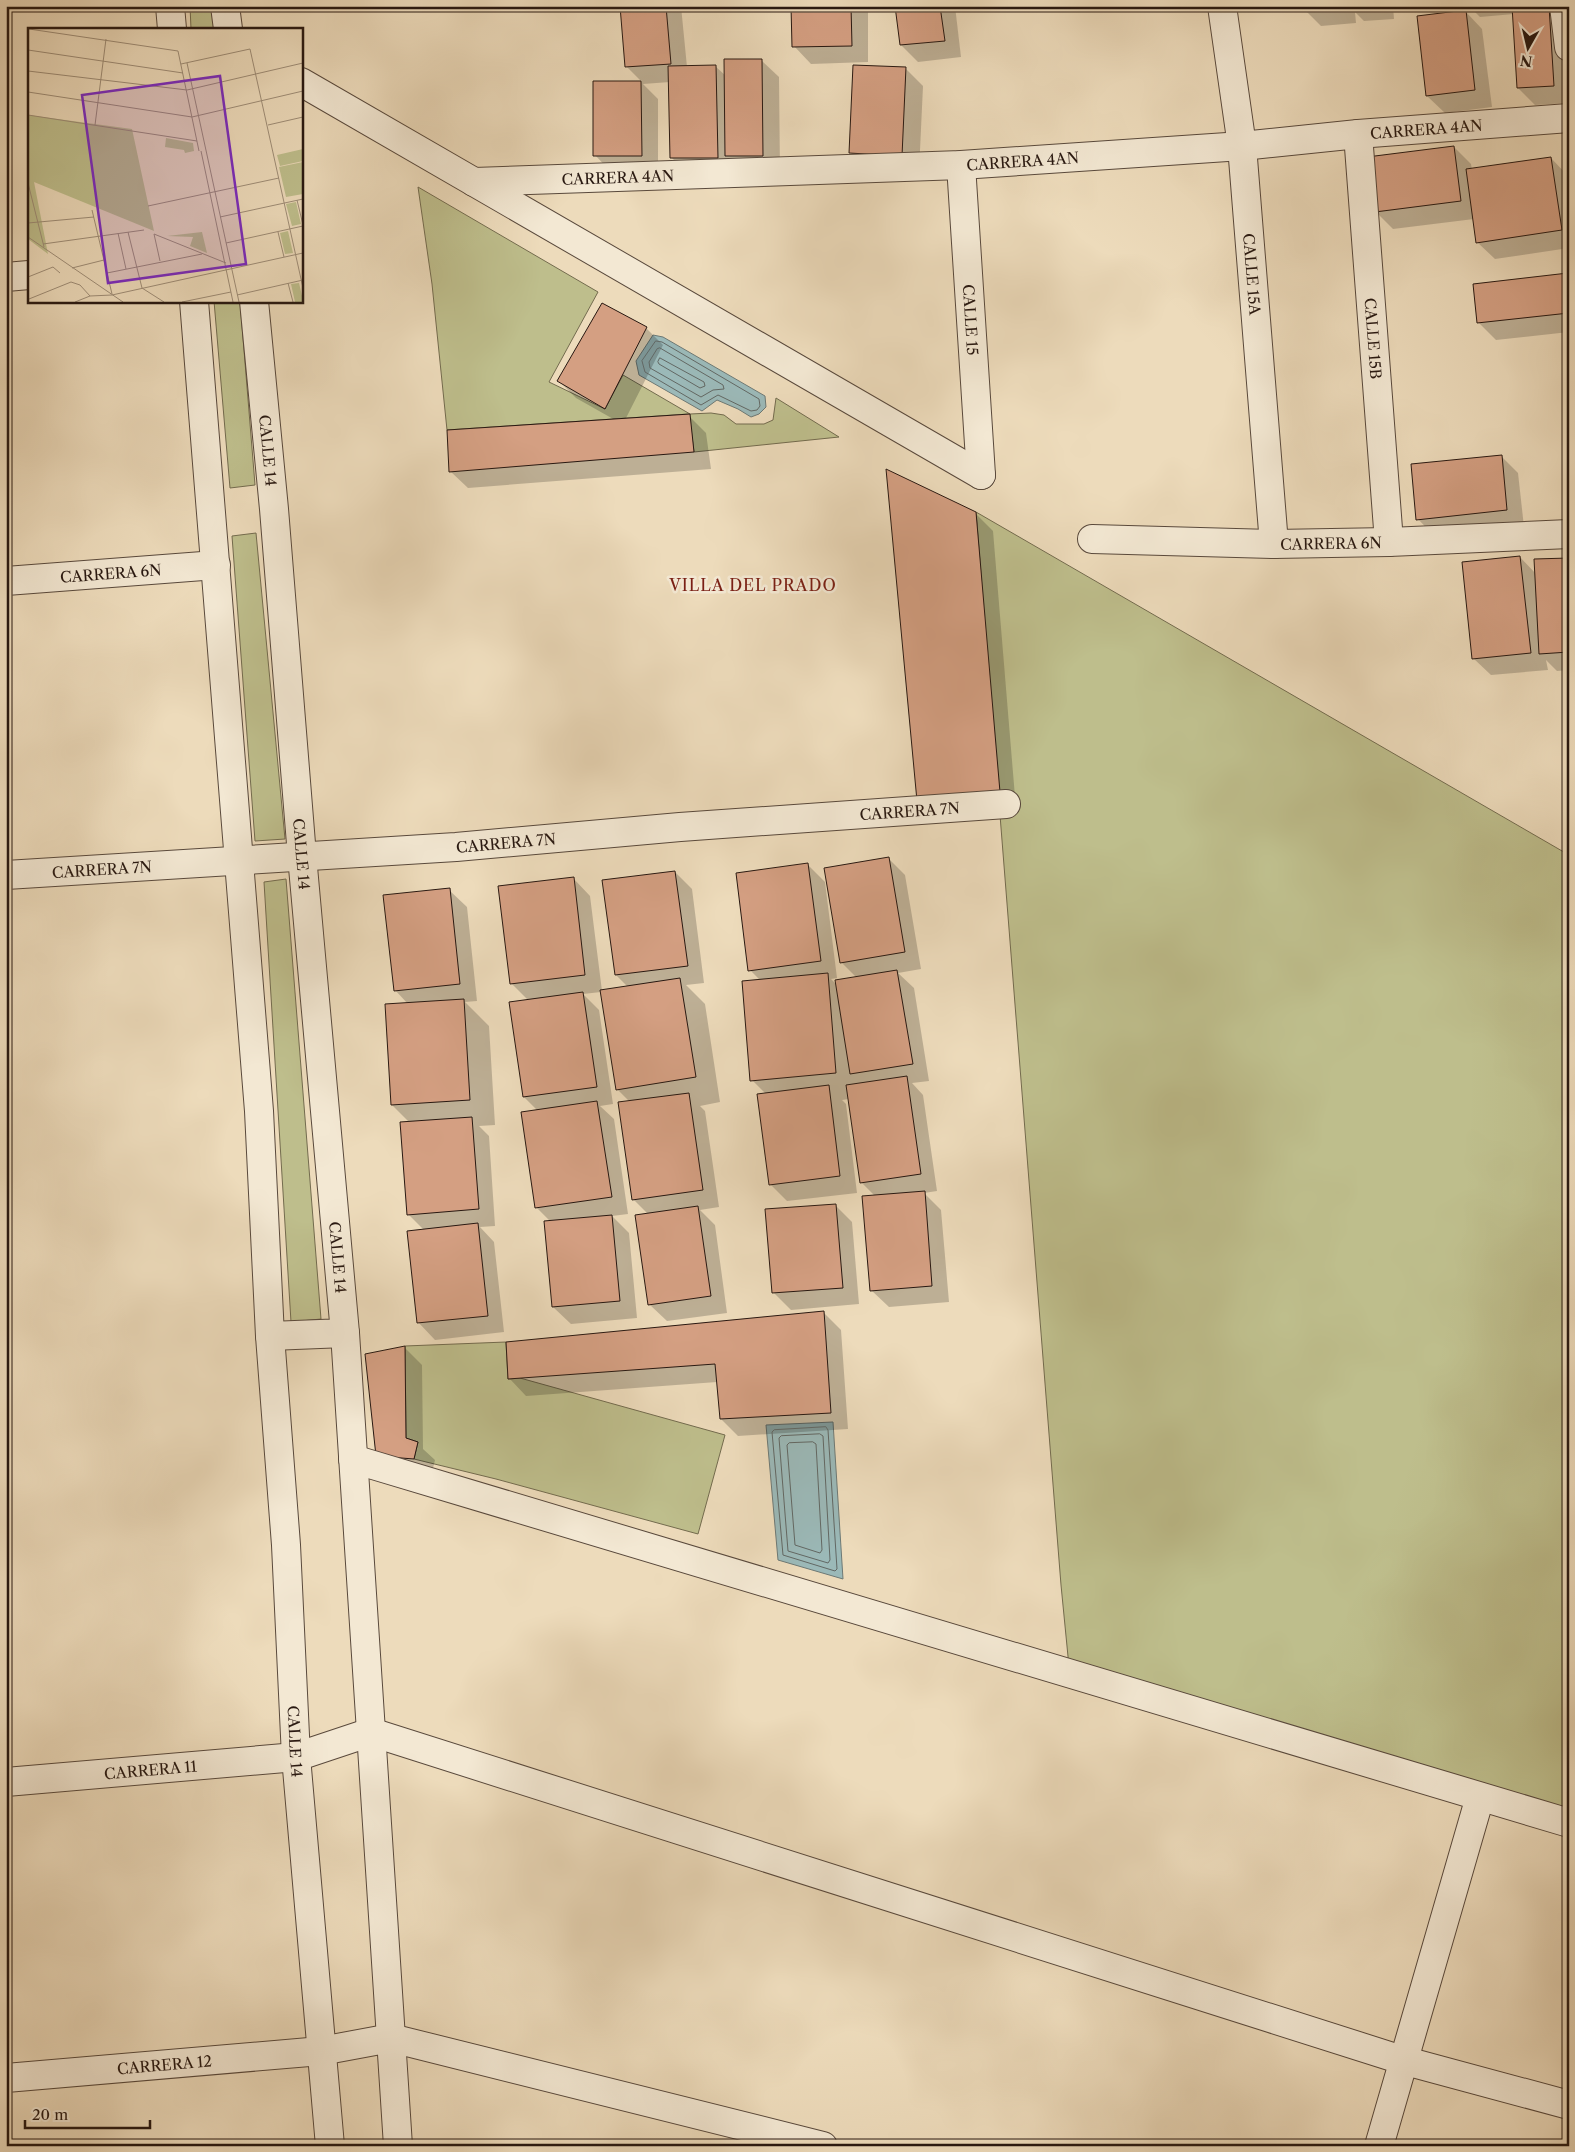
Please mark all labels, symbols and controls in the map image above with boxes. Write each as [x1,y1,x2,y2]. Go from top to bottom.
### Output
north arrow [1502,22,1552,72]
inset map [28,28,302,302]
text: N [1519,51,1533,71]
street label: CARRERA 4AN [1369,115,1483,143]
street label: CARRERA 4AN [966,148,1079,174]
street label: CARRERA 4AN [561,166,675,188]
street label: CALLE 15A [1240,232,1265,317]
street label: CALLE 15 [959,284,983,356]
street label: CALLE 15B [1361,297,1386,380]
street label: CALLE 14 [255,414,281,487]
street label: CARRERA 6N [1280,533,1382,553]
street label: CARRERA 6N [59,560,162,586]
district label: VILLA DEL PRADO [668,575,837,595]
street label: CARRERA 7N [859,798,960,824]
street label: CALLE 14 [289,817,314,890]
street label: CARRERA 7N [455,829,557,856]
street label: CARRERA 7N [51,856,152,882]
street label: CALLE 14 [325,1221,351,1294]
street label: CALLE 14 [284,1705,307,1778]
street label: CARRERA 11 [103,1756,198,1783]
street label: CARRERA 12 [116,2051,213,2078]
scale bar [25,2097,150,2129]
text: 20 m [32,2105,68,2124]

